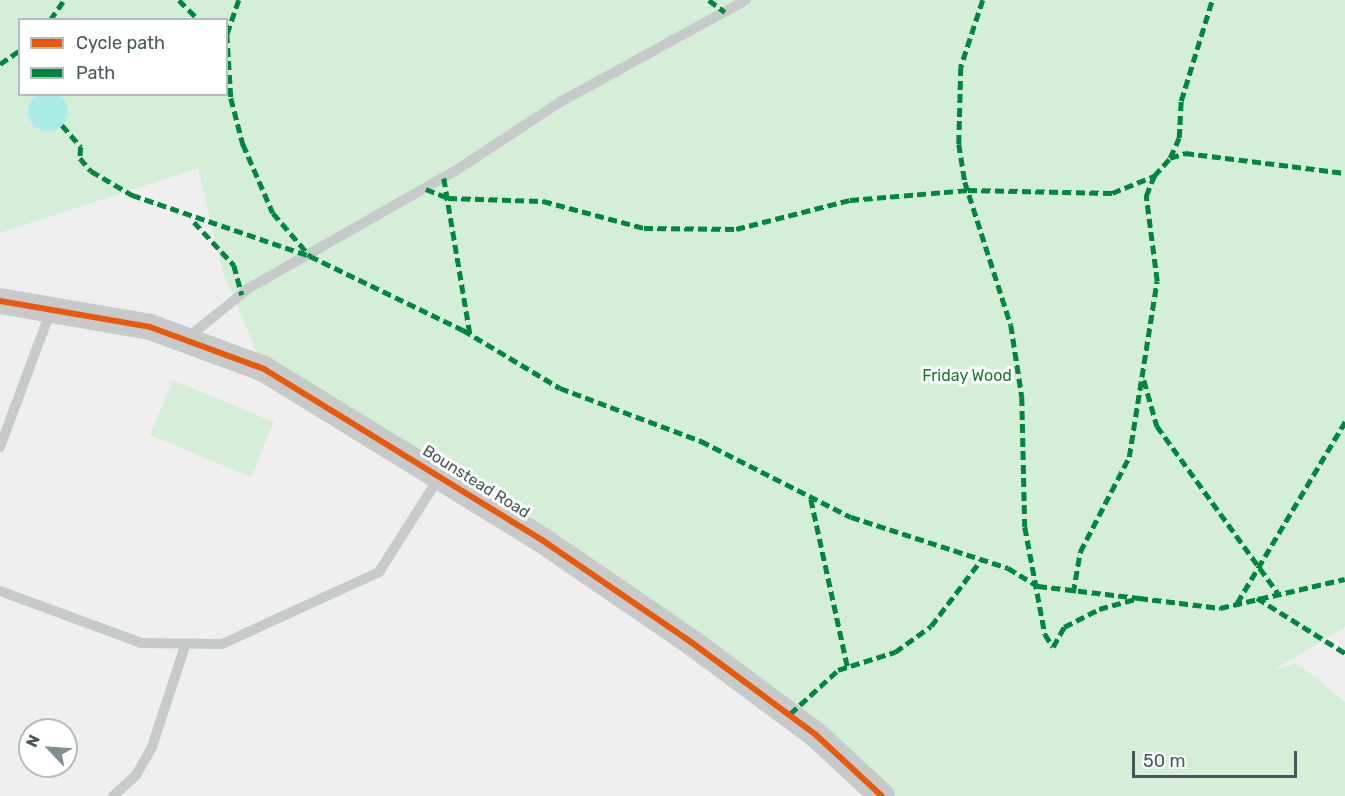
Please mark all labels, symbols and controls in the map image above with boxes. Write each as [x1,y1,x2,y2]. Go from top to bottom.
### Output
legend [18,18,228,96]
text: Cycle path [76,32,165,54]
text: Path [76,62,115,84]
park label: Friday Wood [922,366,1012,386]
street label: Bounstead Road [419,441,533,523]
north arrow [18,718,78,778]
text: N [22,732,44,750]
scale bar [1135,739,1300,777]
text: 50 m [1143,750,1186,772]

